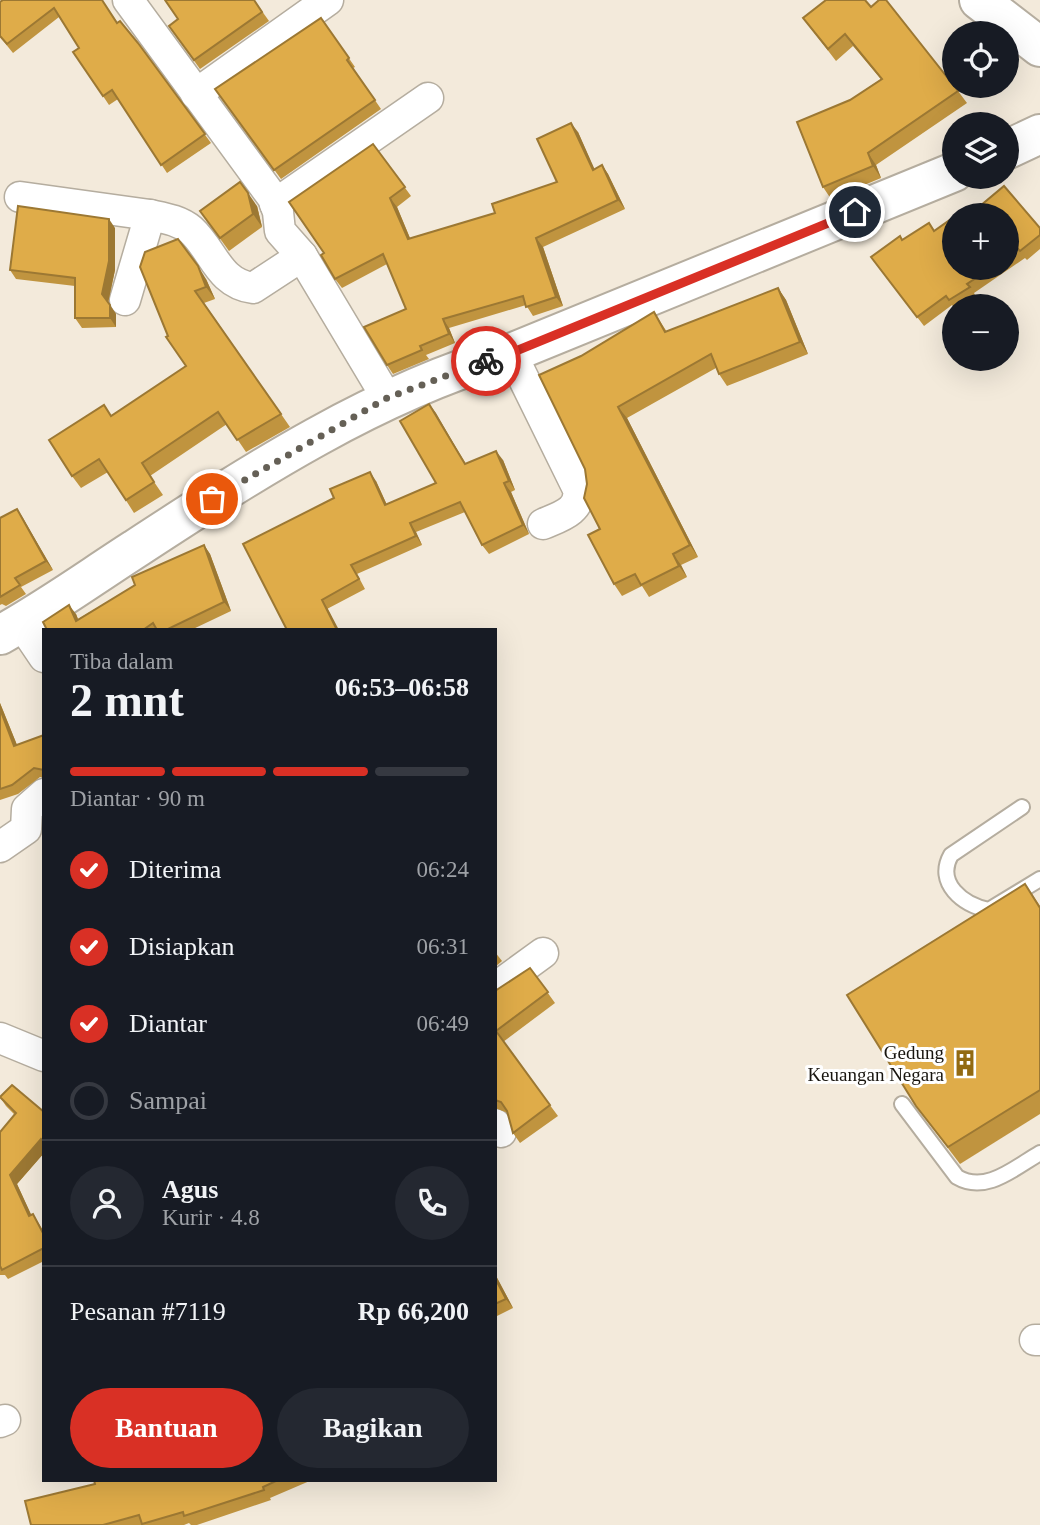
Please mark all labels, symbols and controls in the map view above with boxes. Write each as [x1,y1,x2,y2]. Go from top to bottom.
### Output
map controls [942,21,1019,371]
button: locate [942,21,1019,98]
button: layers [942,112,1019,189]
pin [825,182,885,242]
icon: home [836,193,874,231]
button: + [942,203,1019,280]
button: − [942,294,1019,371]
courier [451,326,521,396]
icon: bike [467,342,505,380]
pin [182,469,242,529]
icon: bag [193,480,231,518]
text: Tiba dalam [70,649,173,674]
text: 06:53–06:58 [335,673,469,702]
text: 2 mnt [70,675,184,726]
text: Diantar · 90 m [70,786,205,811]
icon: check [70,851,108,889]
text: Diterima [129,855,221,884]
text: 06:24 [417,857,469,882]
icon: check [70,928,108,966]
text: Disiapkan [129,932,234,961]
text: 06:31 [417,934,469,959]
icon: check [70,1005,108,1043]
text: Diantar [129,1009,207,1038]
text: 06:49 [417,1011,469,1036]
place label: Gedung Keuangan Negara [807,1042,945,1085]
building icon: Gedung Keuangan Negara [950,1048,980,1078]
text: Sampai [129,1086,207,1115]
button: person [70,1166,144,1240]
button: phone [395,1166,469,1240]
text: Agus [162,1175,218,1204]
text: Kurir · 4.8 [162,1205,260,1230]
text: Pesanan #7119 [70,1297,226,1326]
text: Rp 66,200 [358,1297,469,1326]
button: Bantuan [70,1388,263,1468]
button: Bagikan [277,1388,469,1468]

